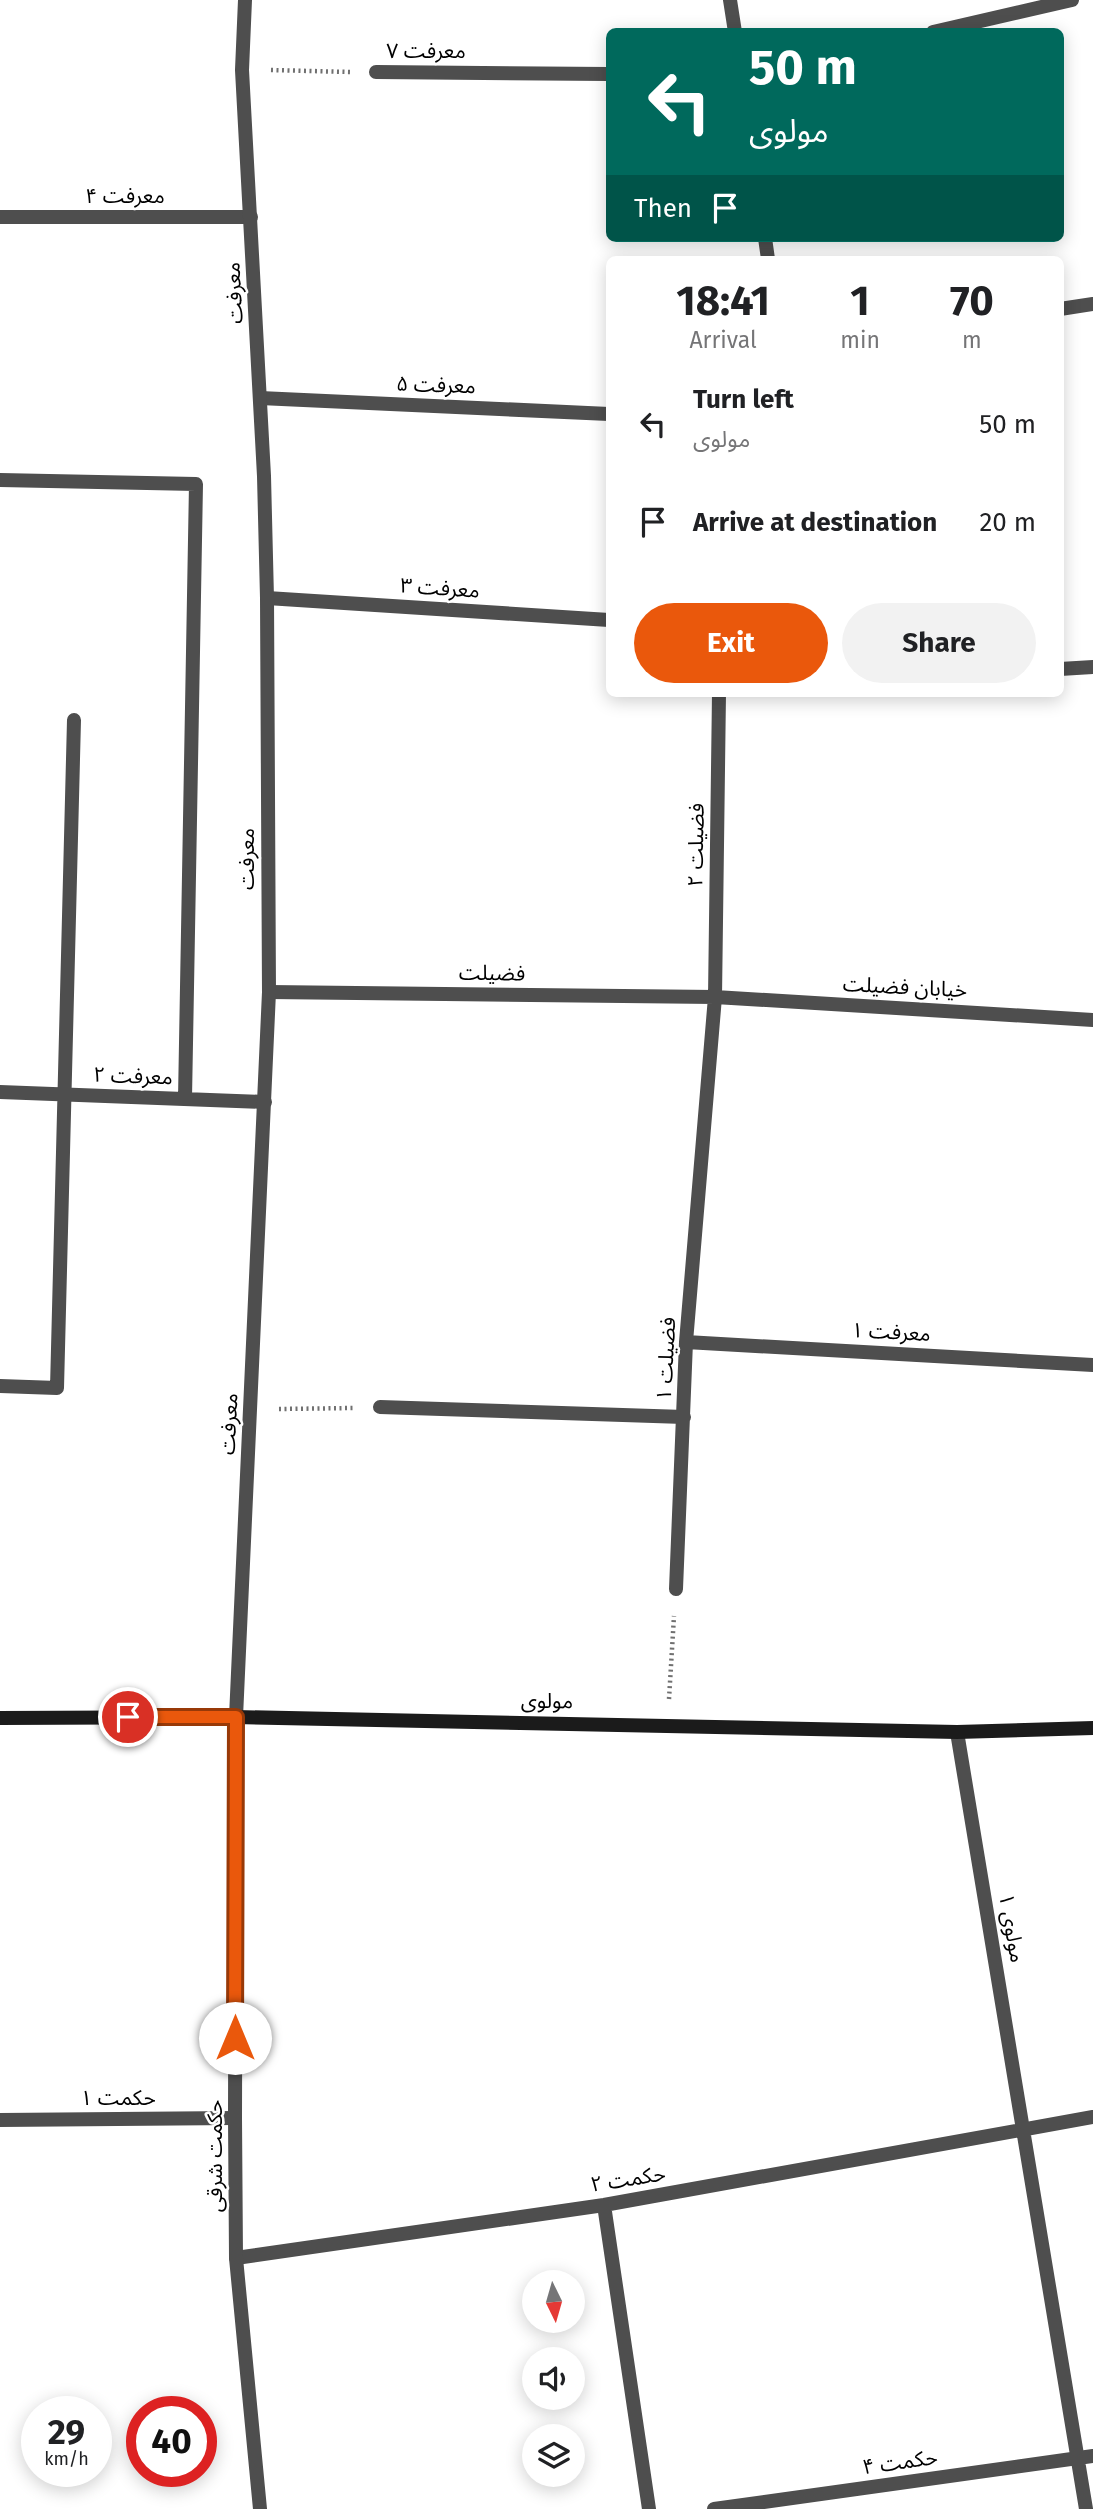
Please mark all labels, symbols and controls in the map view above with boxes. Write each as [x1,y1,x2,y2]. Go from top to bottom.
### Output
street label: معرفت ۷ [386,38,466,64]
text: 50 m [749,38,857,97]
icon: left [634,56,725,147]
text: مولوی [749,112,829,150]
street label: معرفت ۴ [85,183,165,209]
icon: arrive [706,189,744,227]
text: Then [634,193,692,224]
street label: معرفت [219,261,249,325]
text: 18:41 [676,276,770,326]
text: 1 [850,276,870,326]
text: 70 [950,276,994,326]
text: Arrival [689,326,757,354]
text: min [840,326,880,354]
text: m [962,326,982,354]
street label: معرفت ۵ [396,371,476,399]
text: Turn left [693,384,794,415]
icon: left [634,405,672,443]
text: 50 m [979,409,1036,440]
text: مولوی [693,425,750,453]
icon: arrive [634,503,672,541]
text: Arrive at destination [693,507,937,538]
text: 20 m [979,507,1036,538]
street label: معرفت ۳ [399,572,481,604]
button: Exit [634,603,828,683]
button: Share [842,603,1036,683]
street label: فضیلت ۲ [682,803,710,887]
street label: معرفت [234,828,260,890]
street label: فضیلت [459,959,525,987]
street label: خیابان فضیلت [842,971,968,1003]
street label: معرفت ۲ [93,1062,173,1090]
street label: فضیلت ۱ [651,1316,681,1402]
street label: معرفت ۱ [851,1317,931,1347]
street label: معرفت [214,1392,244,1456]
pin [98,1687,158,1747]
street label: مولوی [521,1688,573,1714]
icon: arrive [109,1698,147,1736]
street label: مولوی ۱ [993,1891,1031,1965]
position arrow [198,2001,272,2075]
street label: حکمت ۱ [80,2085,156,2111]
street label: حکمت شرقی [202,2100,228,2212]
street label: حکمت ۲ [589,2160,667,2198]
north arrow [522,2270,584,2333]
map controls [522,2270,585,2487]
button: sound [522,2347,585,2410]
speed limit sign: 40 [126,2396,217,2487]
text: 29 [48,2411,85,2453]
button: layers [522,2424,585,2487]
street label: حکمت ۴ [861,2444,939,2480]
text: km/h [44,2448,89,2470]

